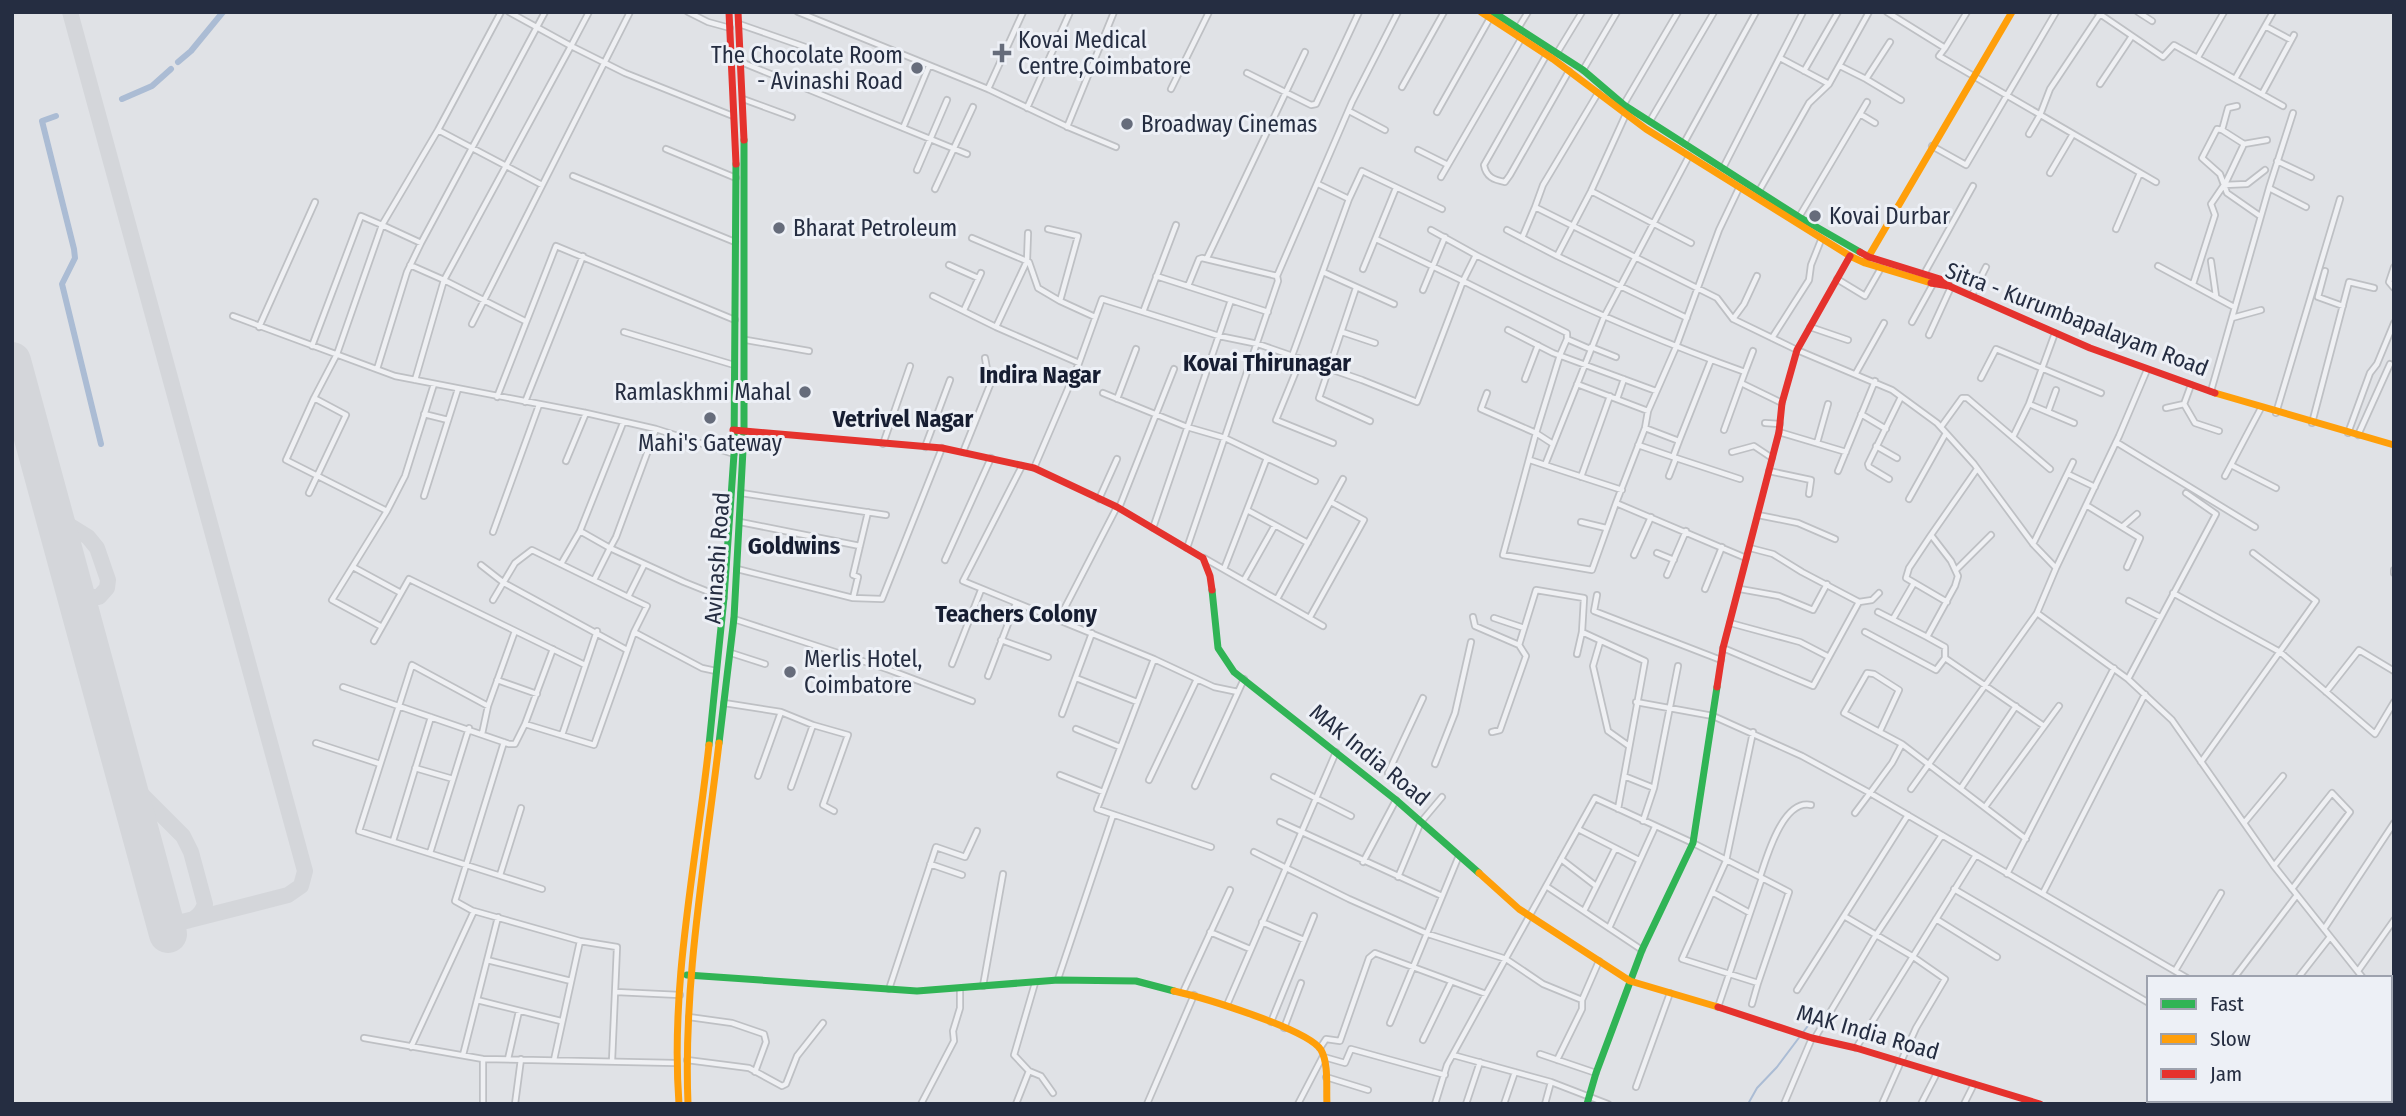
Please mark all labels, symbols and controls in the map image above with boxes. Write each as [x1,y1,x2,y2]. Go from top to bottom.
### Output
place label: Kovai Medical Centre,Coimbatore [1018,26,1191,80]
place label: The Chocolate Room - Avinashi Road [711,41,903,95]
marker: Kovai Medical Centre,Coimbatore [992,43,1012,63]
marker: The Chocolate Room - Avinashi Road [909,60,925,76]
place label: Broadway Cinemas [1141,110,1318,138]
marker: Broadway Cinemas [1119,116,1135,132]
place label: Kovai Durbar [1829,202,1950,230]
marker: Kovai Durbar [1807,208,1823,224]
place label: Bharat Petroleum [793,214,957,242]
marker: Bharat Petroleum [771,220,787,236]
street label: Sitra - Kurumbapalayam Road [1941,256,2213,382]
district label: Kovai Thirunagar [1183,349,1351,377]
district label: Indira Nagar [979,361,1101,389]
place label: Ramlaskhmi Mahal [614,378,791,406]
marker: Ramlaskhmi Mahal [797,384,813,400]
district label: Vetrivel Nagar [832,405,973,433]
marker: Mahi's Gateway [702,410,718,426]
place label: Mahi's Gateway [638,429,783,457]
street label: Avinashi Road [698,491,736,625]
district label: Goldwins [748,532,841,560]
district label: Teachers Colony [935,600,1097,628]
place label: Merlis Hotel, Coimbatore [804,645,922,699]
marker: Merlis Hotel, Coimbatore [782,664,798,680]
street label: MAK India Road [1304,698,1436,812]
legend [2147,976,2392,1102]
text: Fast [2210,991,2244,1017]
street label: MAK India Road [1794,998,1942,1066]
text: Slow [2210,1026,2251,1052]
text: Jam [2210,1061,2242,1087]

